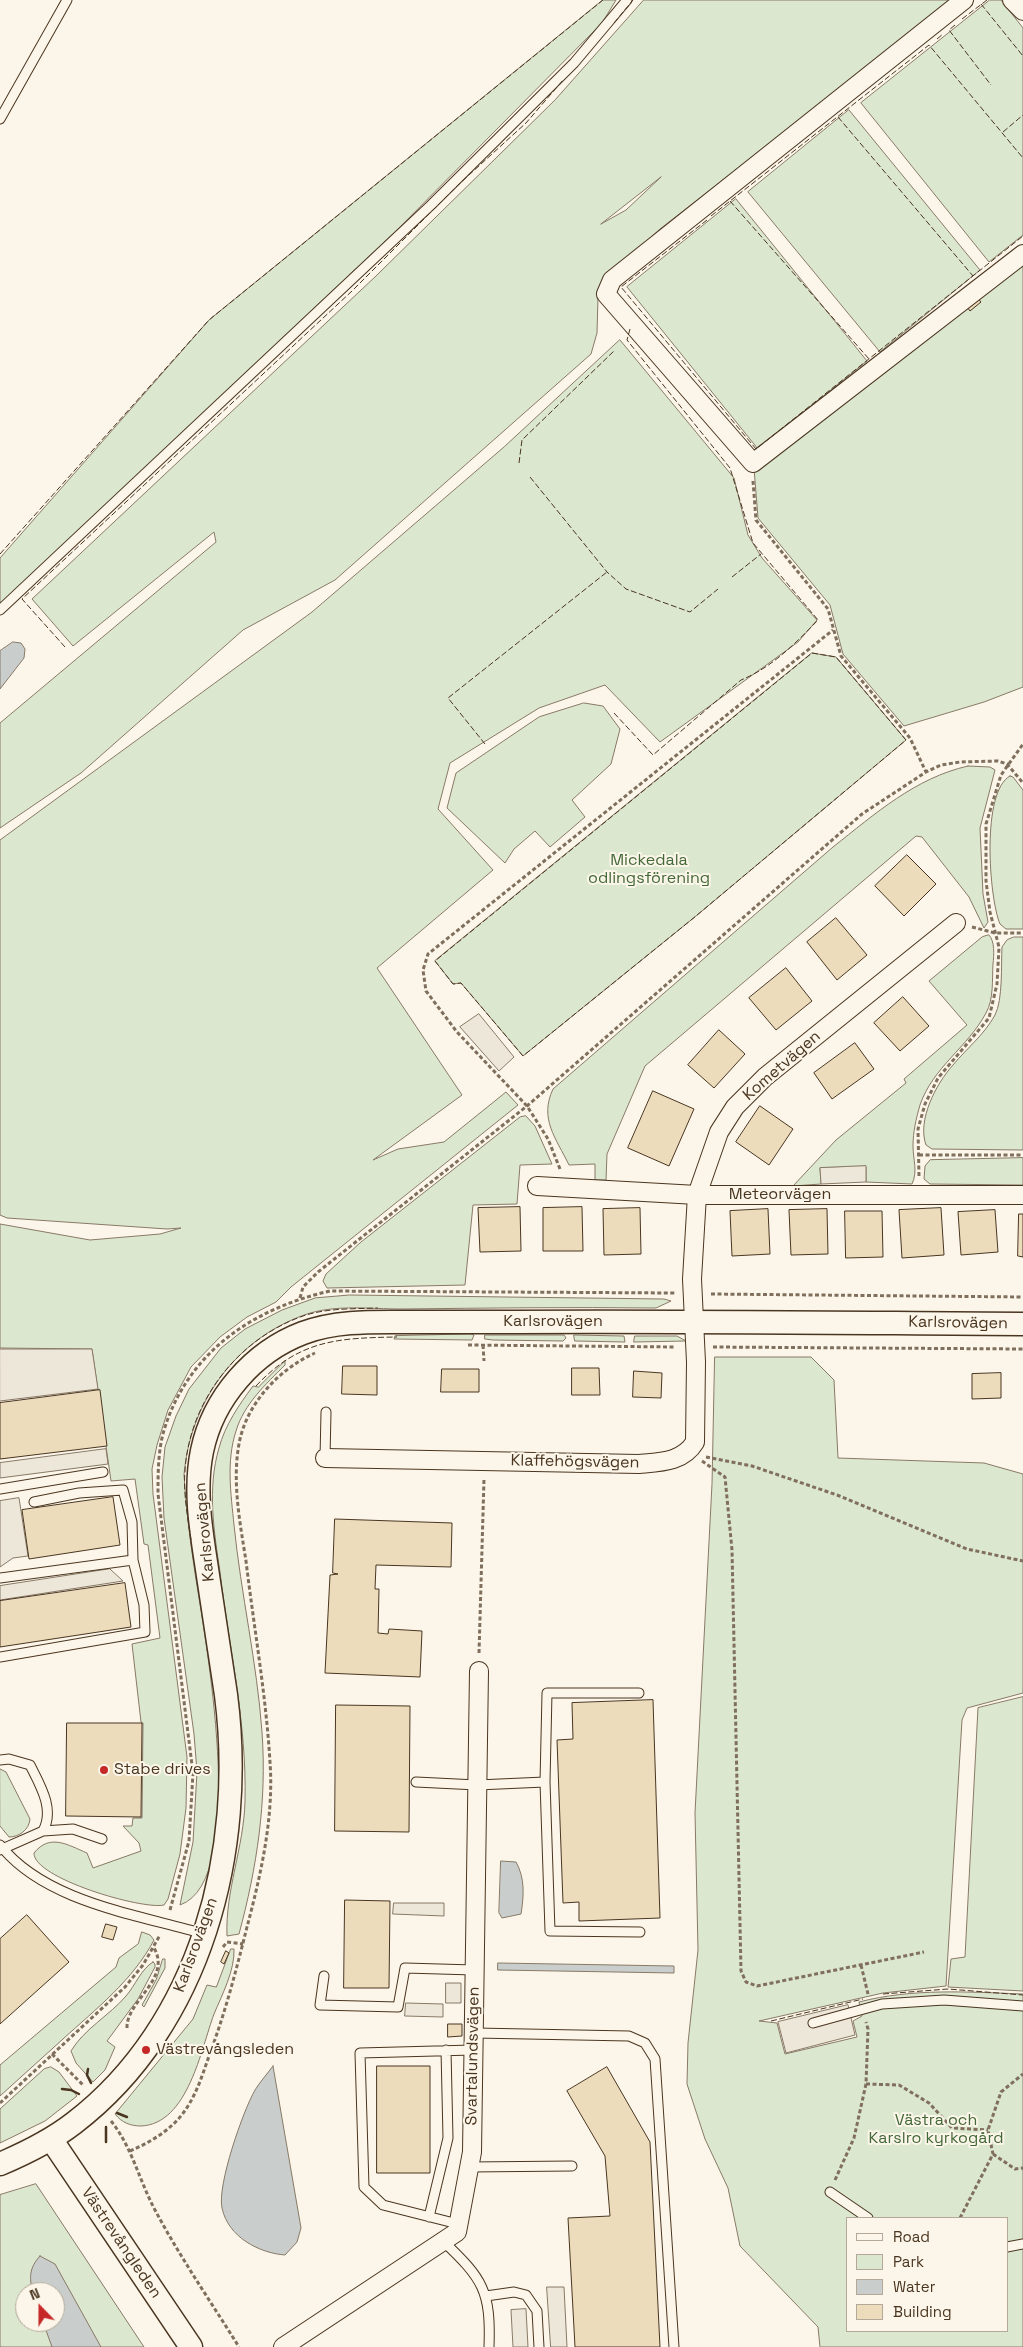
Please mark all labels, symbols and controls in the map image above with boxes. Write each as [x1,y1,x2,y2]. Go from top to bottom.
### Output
park label: Mickedala odlingsförening [588,851,710,889]
street label: Kometvägen [739,1027,825,1105]
street label: Meteorvägen [729,1185,831,1205]
street label: Karlsrovägen [503,1312,603,1332]
street label: Karlsrovägen [908,1313,1008,1333]
street label: Klaffehögsvägen [511,1451,639,1473]
street label: Karlsrovägen [191,1482,219,1582]
place label: Stabe drives [114,1760,211,1780]
marker: Stabe drives [98,1764,110,1776]
street label: Karlsrovägen [170,1895,222,1995]
street label: Svartalundsvägen [462,1986,484,2126]
place label: Västrevångsleden [156,2040,294,2060]
marker: Västrevångsleden [140,2044,152,2056]
park label: Västra och Karslro kyrkogård [869,2111,1003,2149]
street label: Västrevångleden [77,2184,165,2302]
legend [846,2217,1008,2332]
text: Road [893,2227,930,2246]
text: Park [893,2252,924,2271]
text: Water [893,2277,935,2296]
north arrow [15,2282,65,2332]
text: N [27,2284,42,2304]
text: Building [893,2302,952,2321]

